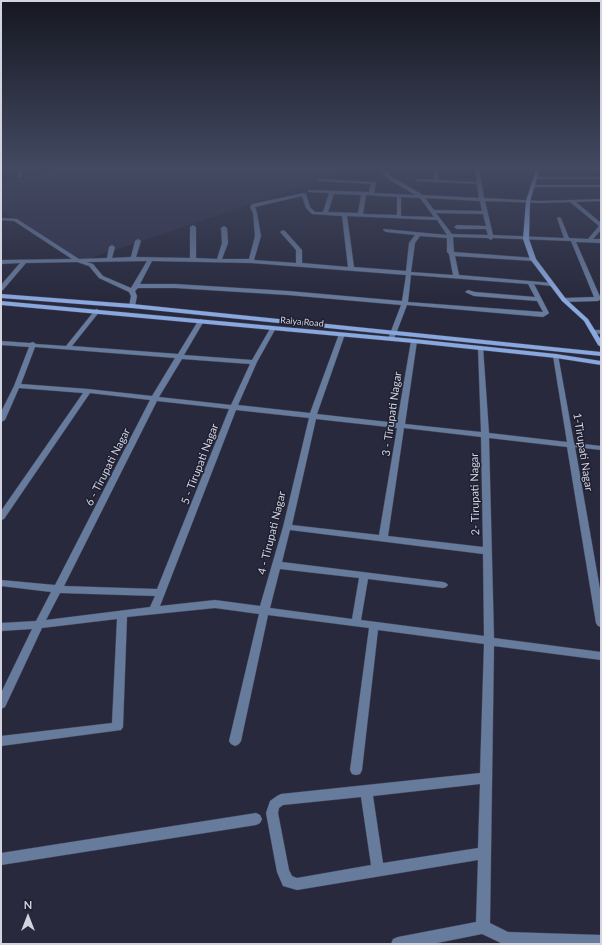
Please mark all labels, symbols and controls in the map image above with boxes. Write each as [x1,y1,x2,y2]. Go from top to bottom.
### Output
street label: Raiya Road [280,315,324,329]
street label: 3 - Tirupati Nagar [380,371,404,457]
street label: 1-Tirupati Nagar [570,412,596,492]
street label: 5 - Tirupati Nagar [179,422,221,506]
street label: 6 - Tirupati Nagar [83,426,133,508]
street label: 2- Tirupati Nagar [468,453,482,535]
street label: 4 - Tirupati Nagar [255,490,289,576]
north arrow [8,897,48,937]
text: N [24,898,32,911]

